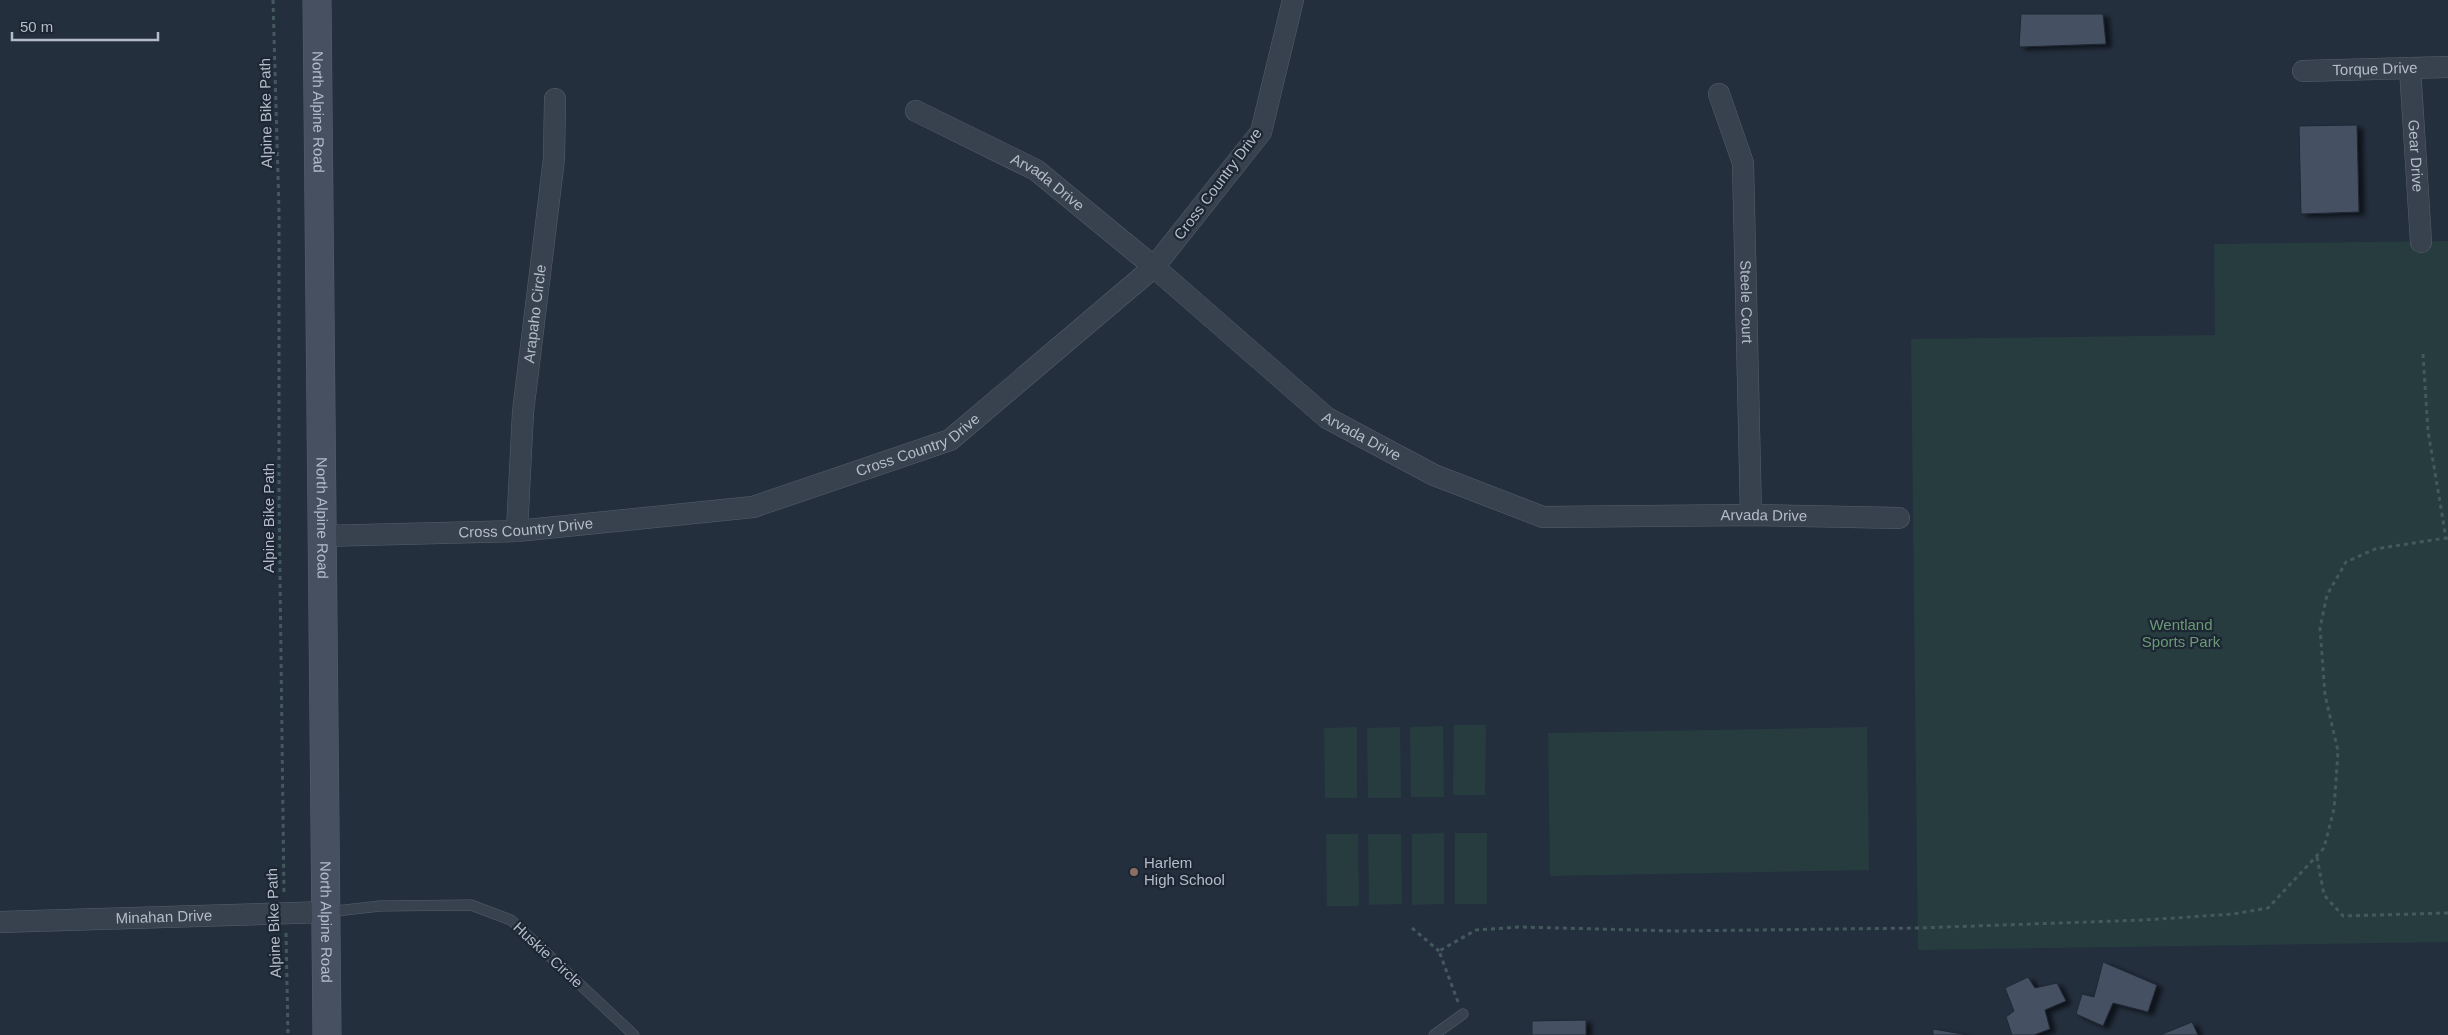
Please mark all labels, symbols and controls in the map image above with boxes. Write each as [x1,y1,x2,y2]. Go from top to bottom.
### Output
scale bar [12,10,159,42]
text: 50 m [20,18,53,35]
street label: North Alpine Road [309,51,328,173]
street label: Alpine Bike Path [256,58,275,168]
street label: Torque Drive [2332,59,2418,78]
street label: Gear Drive [2405,119,2427,193]
street label: Cross Country Drive [1170,125,1265,243]
street label: Arvada Drive [1008,150,1088,214]
street label: Steele Court [1737,260,1756,345]
street label: Arapaho Circle [520,264,549,364]
street label: Arvada Drive [1319,408,1404,464]
street label: Cross Country Drive [853,410,983,479]
street label: North Alpine Road [313,457,332,579]
street label: Alpine Bike Path [260,463,277,573]
street label: Arvada Drive [1720,506,1807,524]
street label: Cross Country Drive [458,514,594,540]
park label: Wentland Sports Park [2142,616,2221,650]
place label: Harlem High School [1144,854,1225,888]
street label: North Alpine Road [317,861,335,983]
marker: Harlem High School [1128,866,1140,878]
street label: Alpine Bike Path [263,868,284,978]
street label: Minahan Drive [115,906,213,926]
street label: Huskie Circle [510,918,586,991]

